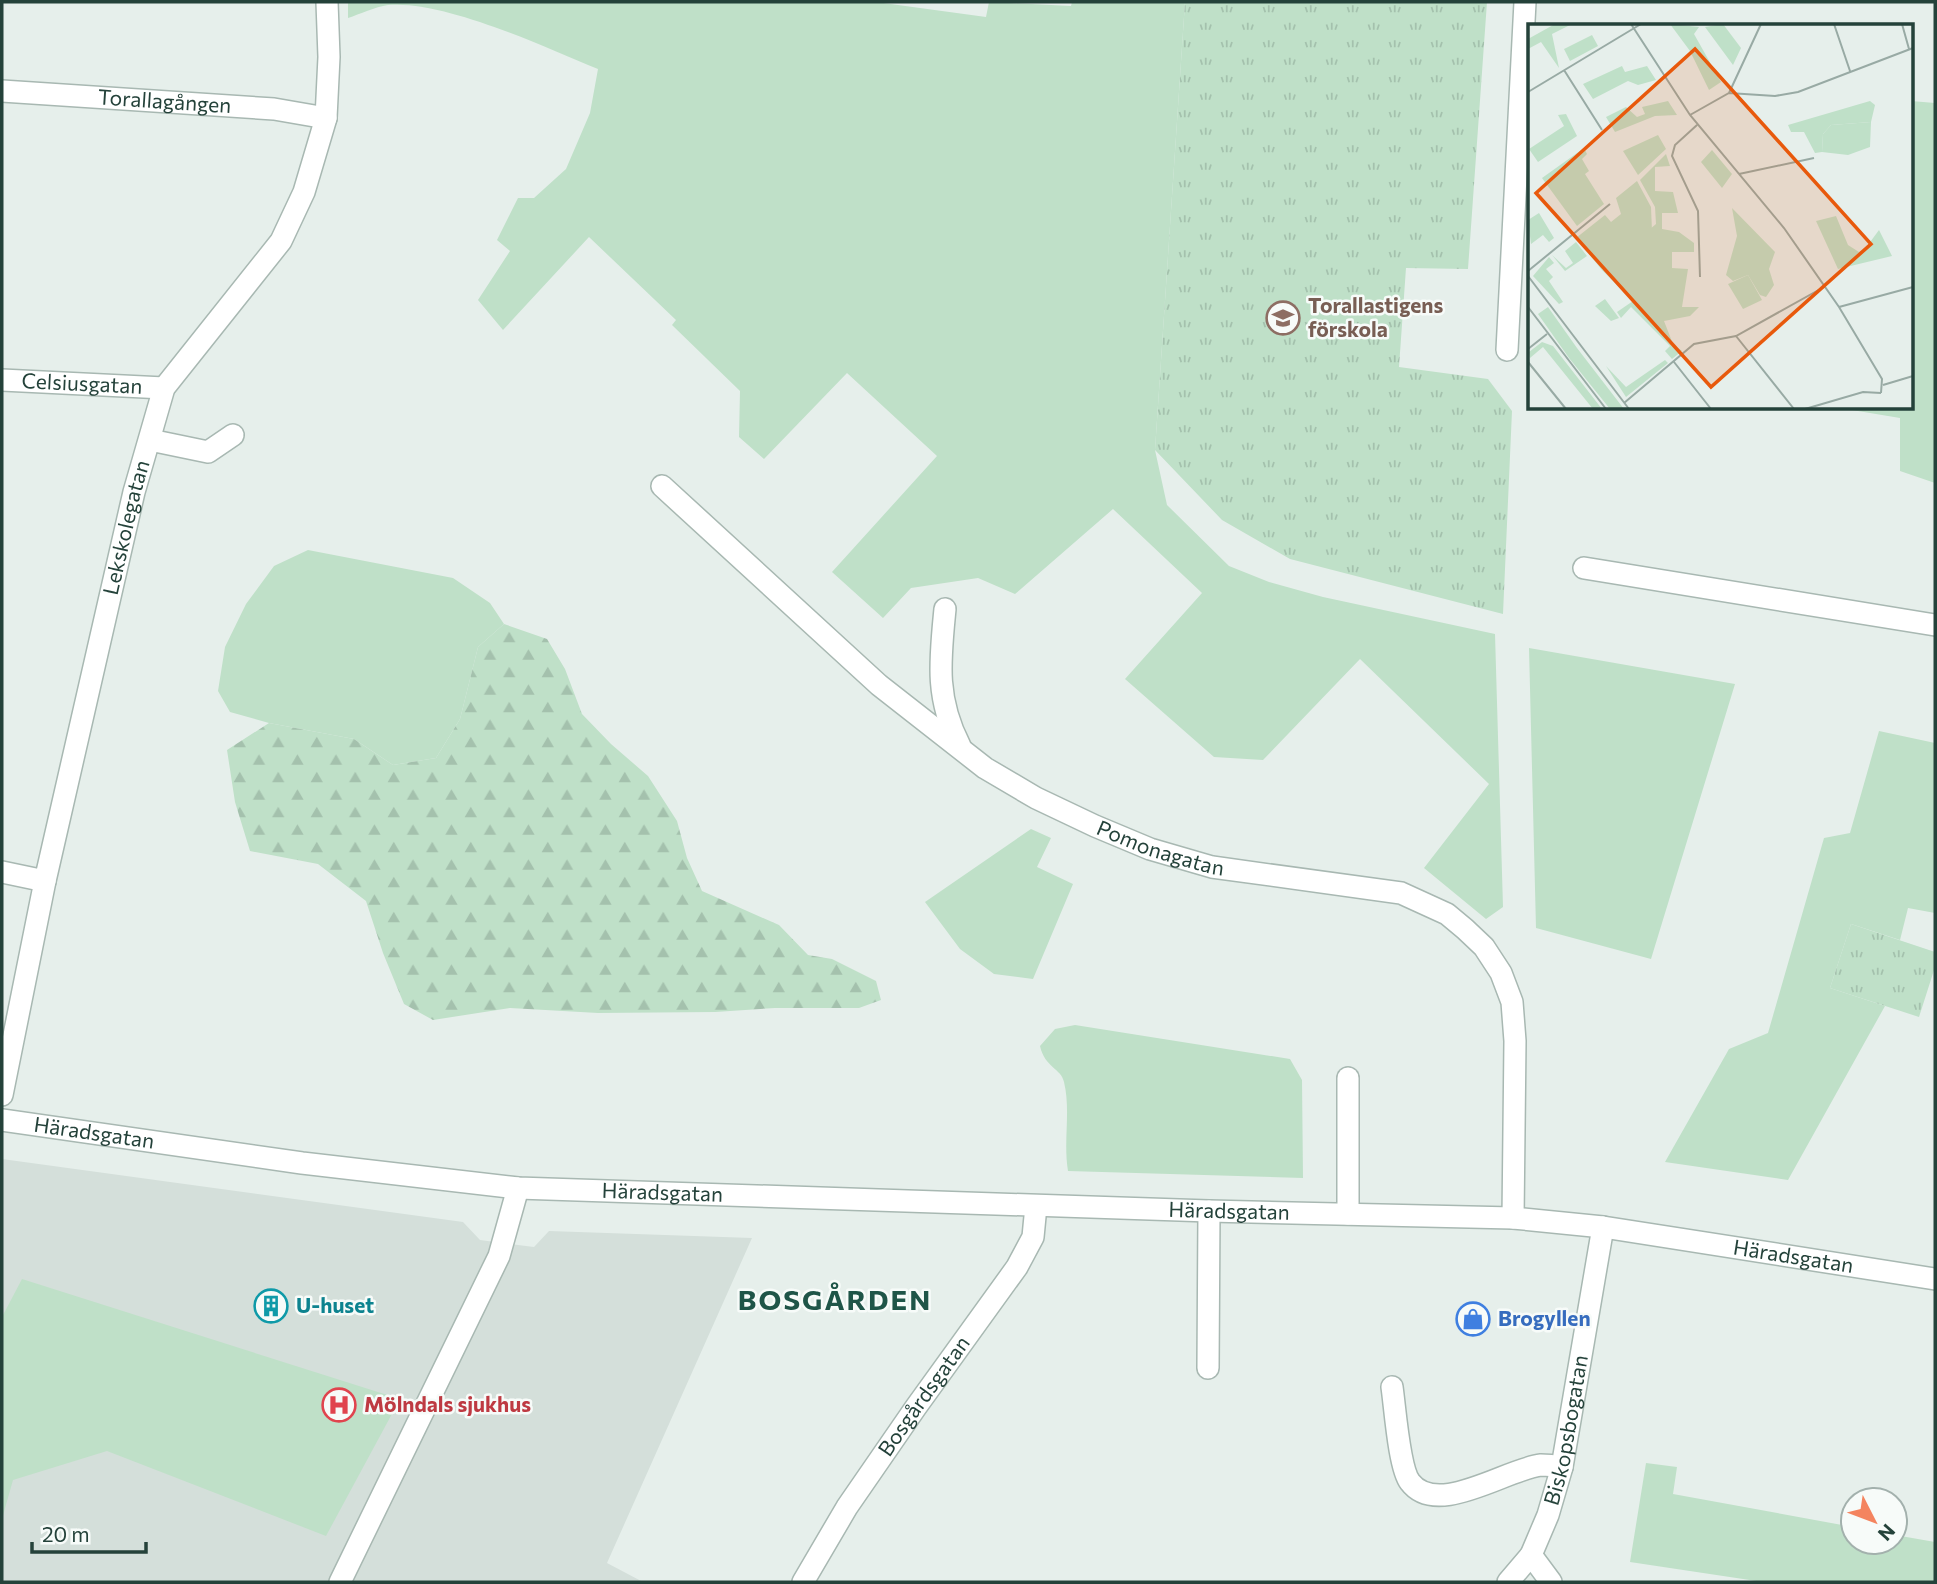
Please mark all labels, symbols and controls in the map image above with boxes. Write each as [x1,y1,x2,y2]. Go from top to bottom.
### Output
inset map [1528,24,1912,410]
street label: Torallagången [97,83,232,117]
place label: Torallastigens förskola [1308,292,1443,341]
school or university icon: Torallastigens förskola [1264,299,1302,337]
street label: Celsiusgatan [21,367,143,398]
street label: Lekskolegatan [97,457,154,597]
street label: Pomonagatan [1093,814,1226,880]
street label: Häradsgatan [32,1111,156,1153]
street label: Häradsgatan [601,1177,724,1206]
street label: Häradsgatan [1168,1196,1290,1224]
street label: Häradsgatan [1732,1234,1855,1277]
district label: BOSGÅRDEN [738,1282,932,1316]
building icon: U-huset [252,1287,290,1325]
place label: U-huset [296,1292,374,1317]
shop icon: Brogyllen [1454,1300,1492,1338]
place label: Brogyllen [1498,1305,1591,1330]
street label: Bosgårdsgatan [872,1331,974,1460]
street label: Biskopsbogatan [1538,1353,1592,1508]
hospital icon: Mölndals sjukhus [320,1386,358,1424]
place label: Mölndals sjukhus [364,1391,531,1416]
north arrow [1839,1486,1909,1556]
scale bar [32,1510,145,1554]
text: N [1874,1520,1900,1546]
text: 20 m [42,1521,90,1546]

